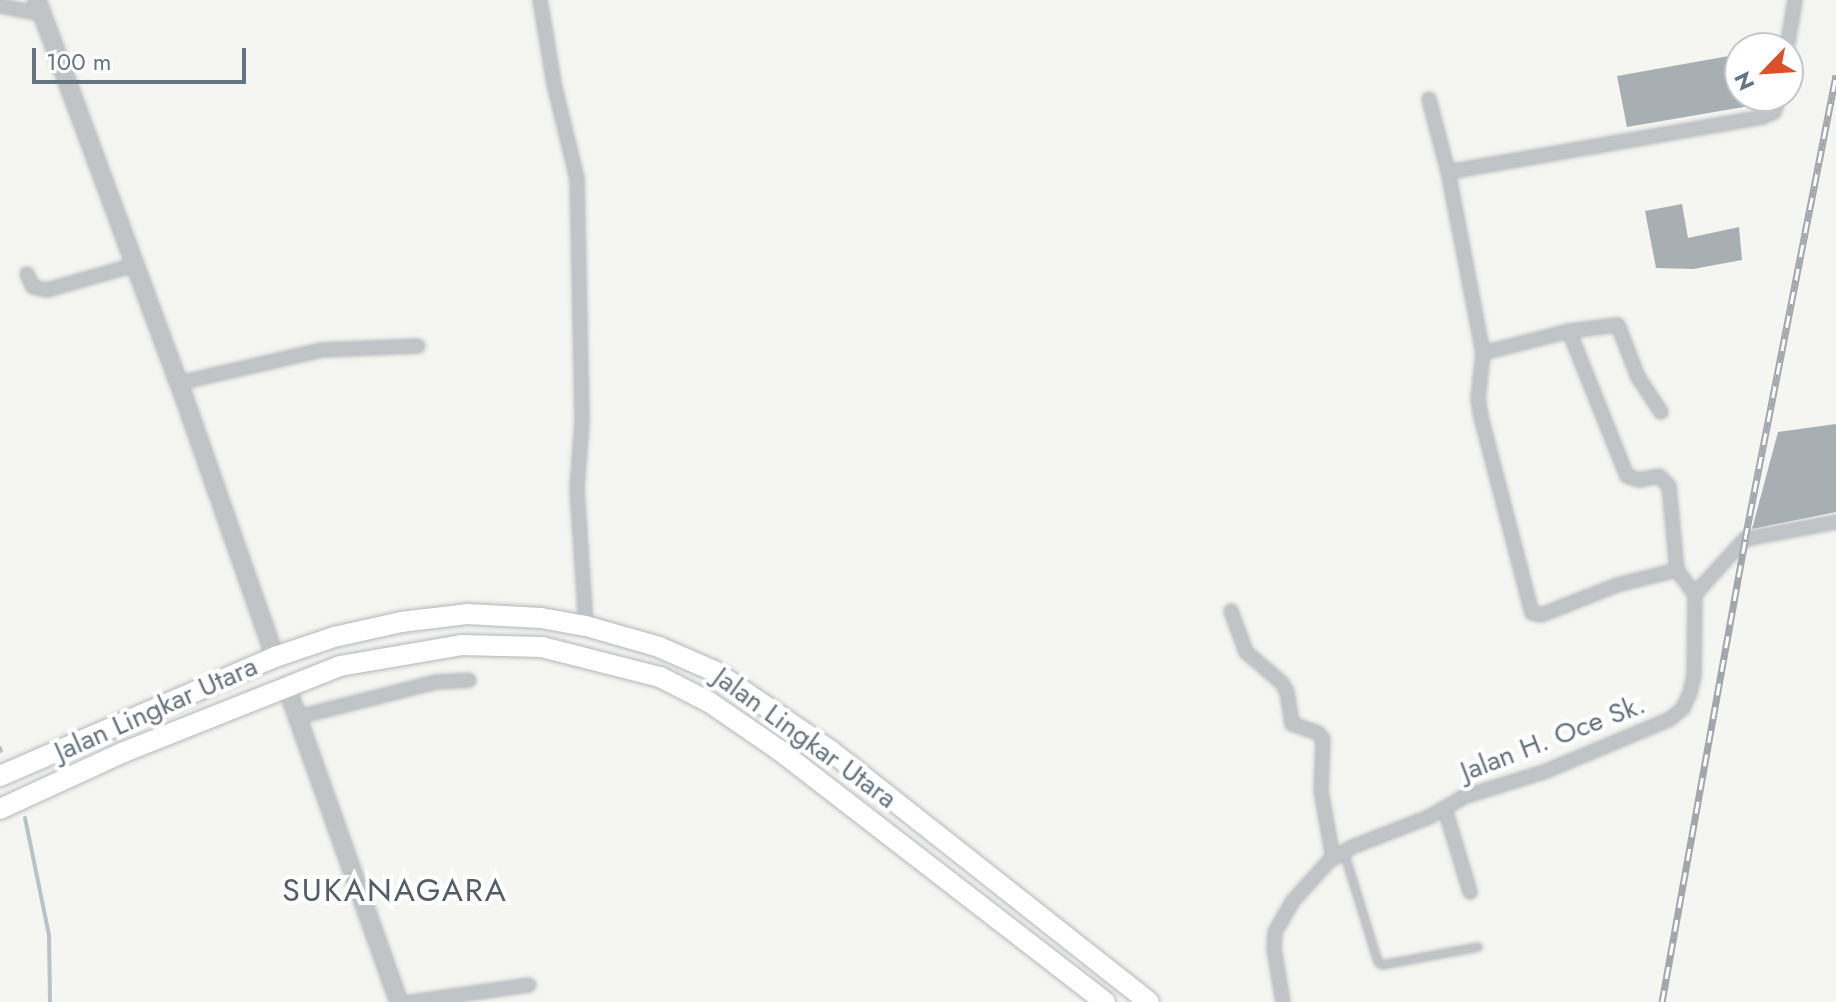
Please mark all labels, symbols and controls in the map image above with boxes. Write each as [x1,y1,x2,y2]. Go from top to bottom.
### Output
scale bar [36,32,250,82]
north arrow [1724,32,1804,112]
text: 100 m [46,44,112,79]
text: N [1726,67,1762,96]
street label: Jalan Lingkar Utara [49,649,263,769]
street label: Jalan Lingkar Utara [707,660,903,816]
street label: Jalan H. Oce Sk. [1456,687,1650,789]
district label: SUKANAGARA [282,871,508,909]

